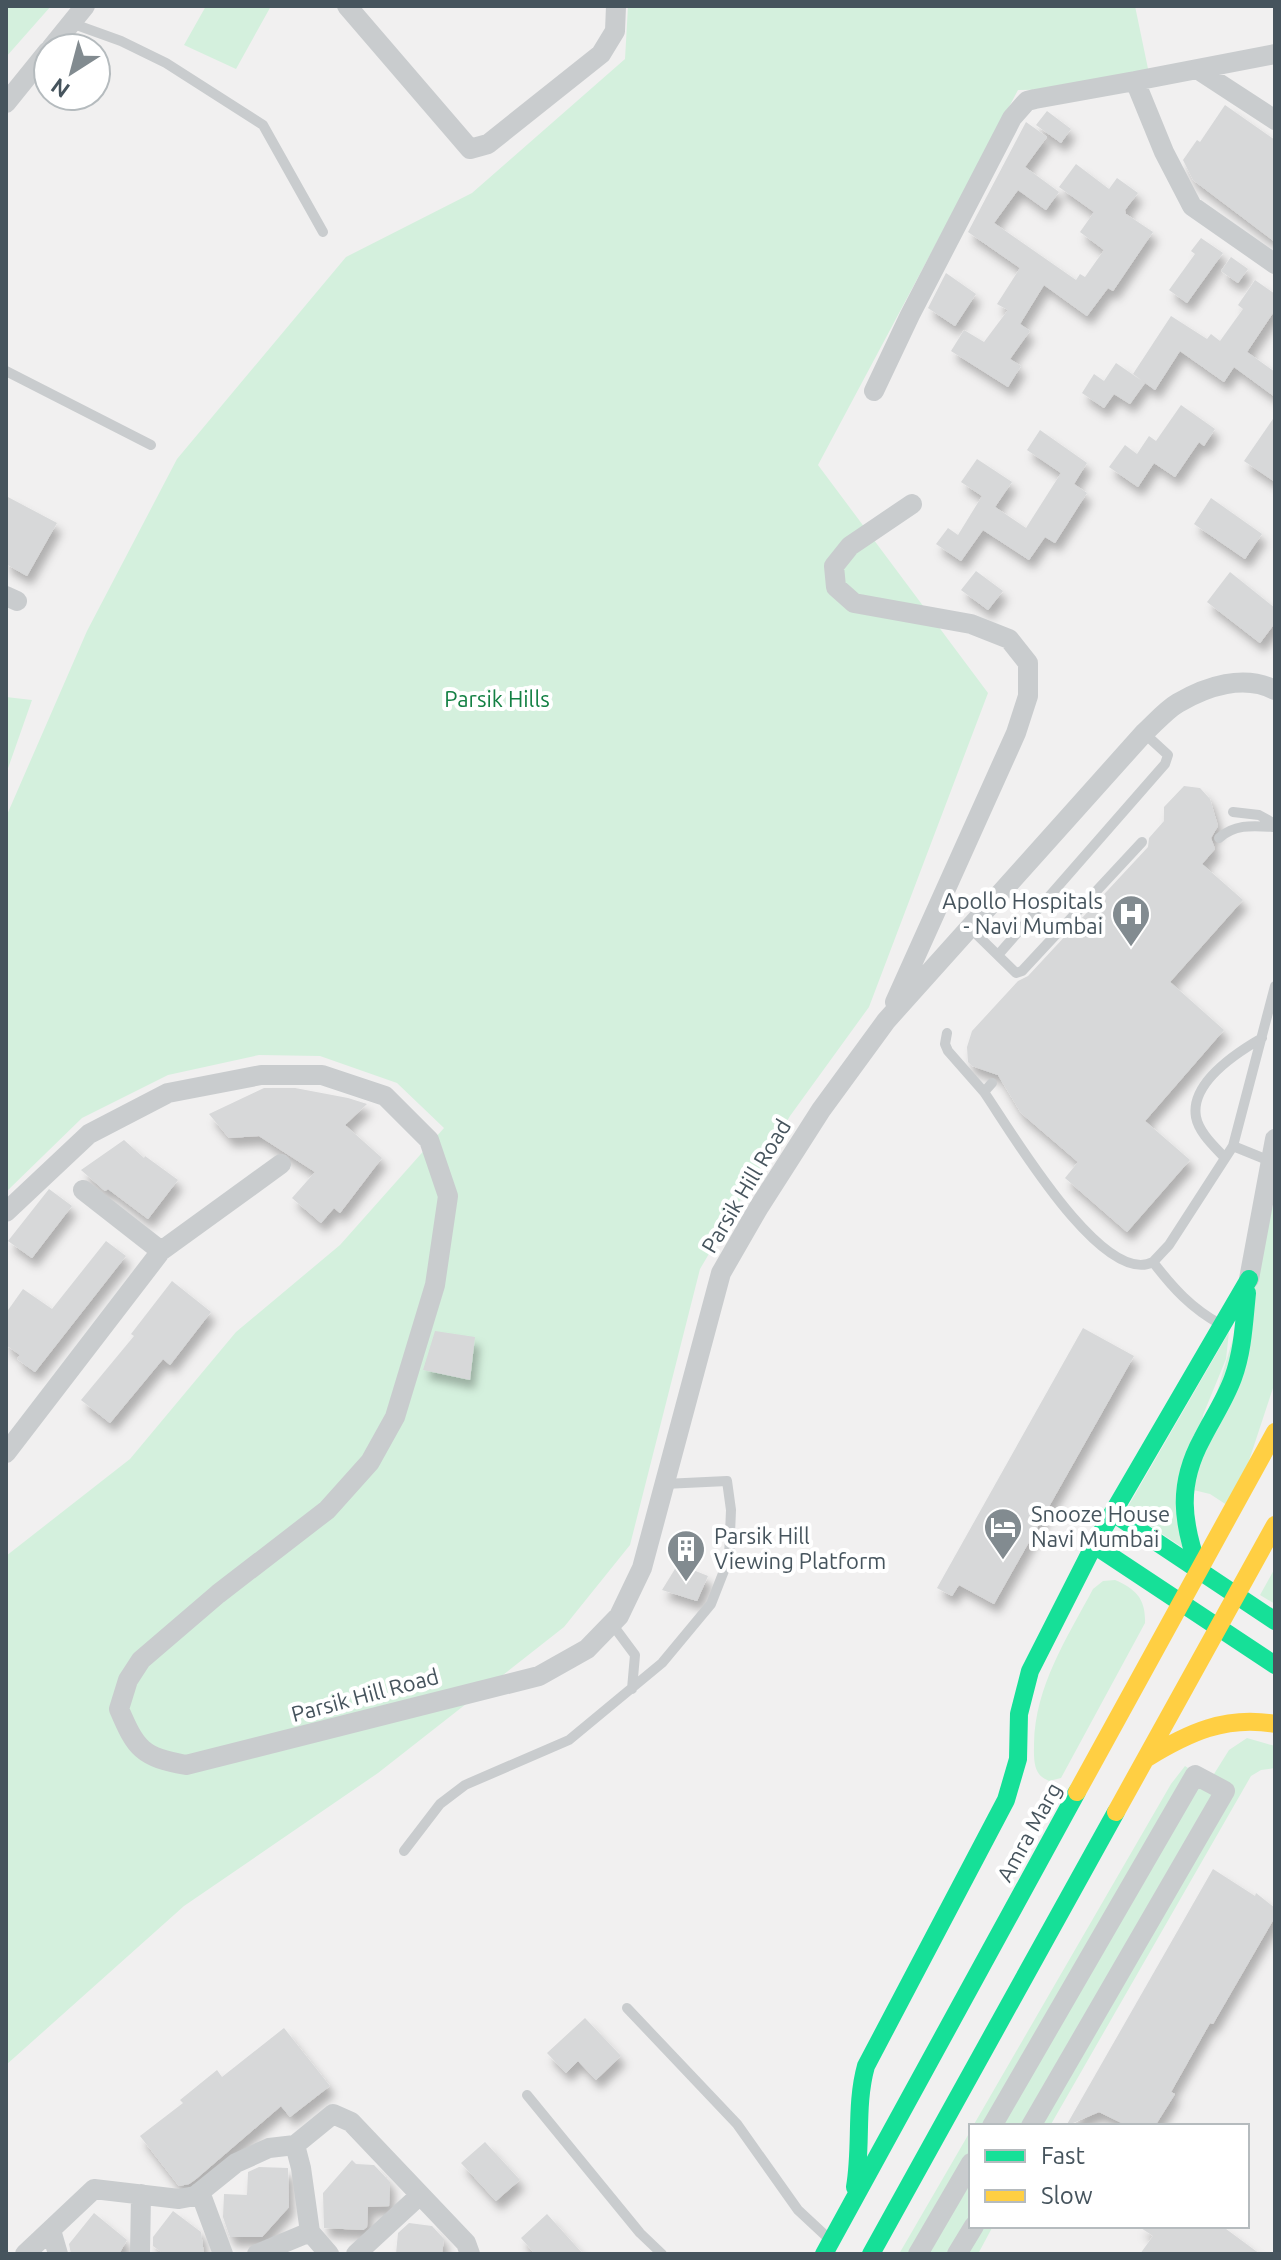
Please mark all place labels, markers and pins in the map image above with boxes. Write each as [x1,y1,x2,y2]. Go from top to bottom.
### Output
place label: Apollo Hospitals - Navi Mumbai [942,888,1103,938]
hospital icon: Apollo Hospitals - Navi Mumbai [1110,893,1152,948]
place label: Snooze House Navi Mumbai [1031,1501,1170,1551]
hotel icon: Snooze House Navi Mumbai [982,1506,1024,1561]
place label: Parsik Hill Viewing Platform [714,1523,886,1573]
building icon: Parsik Hill Viewing Platform [665,1528,707,1583]

